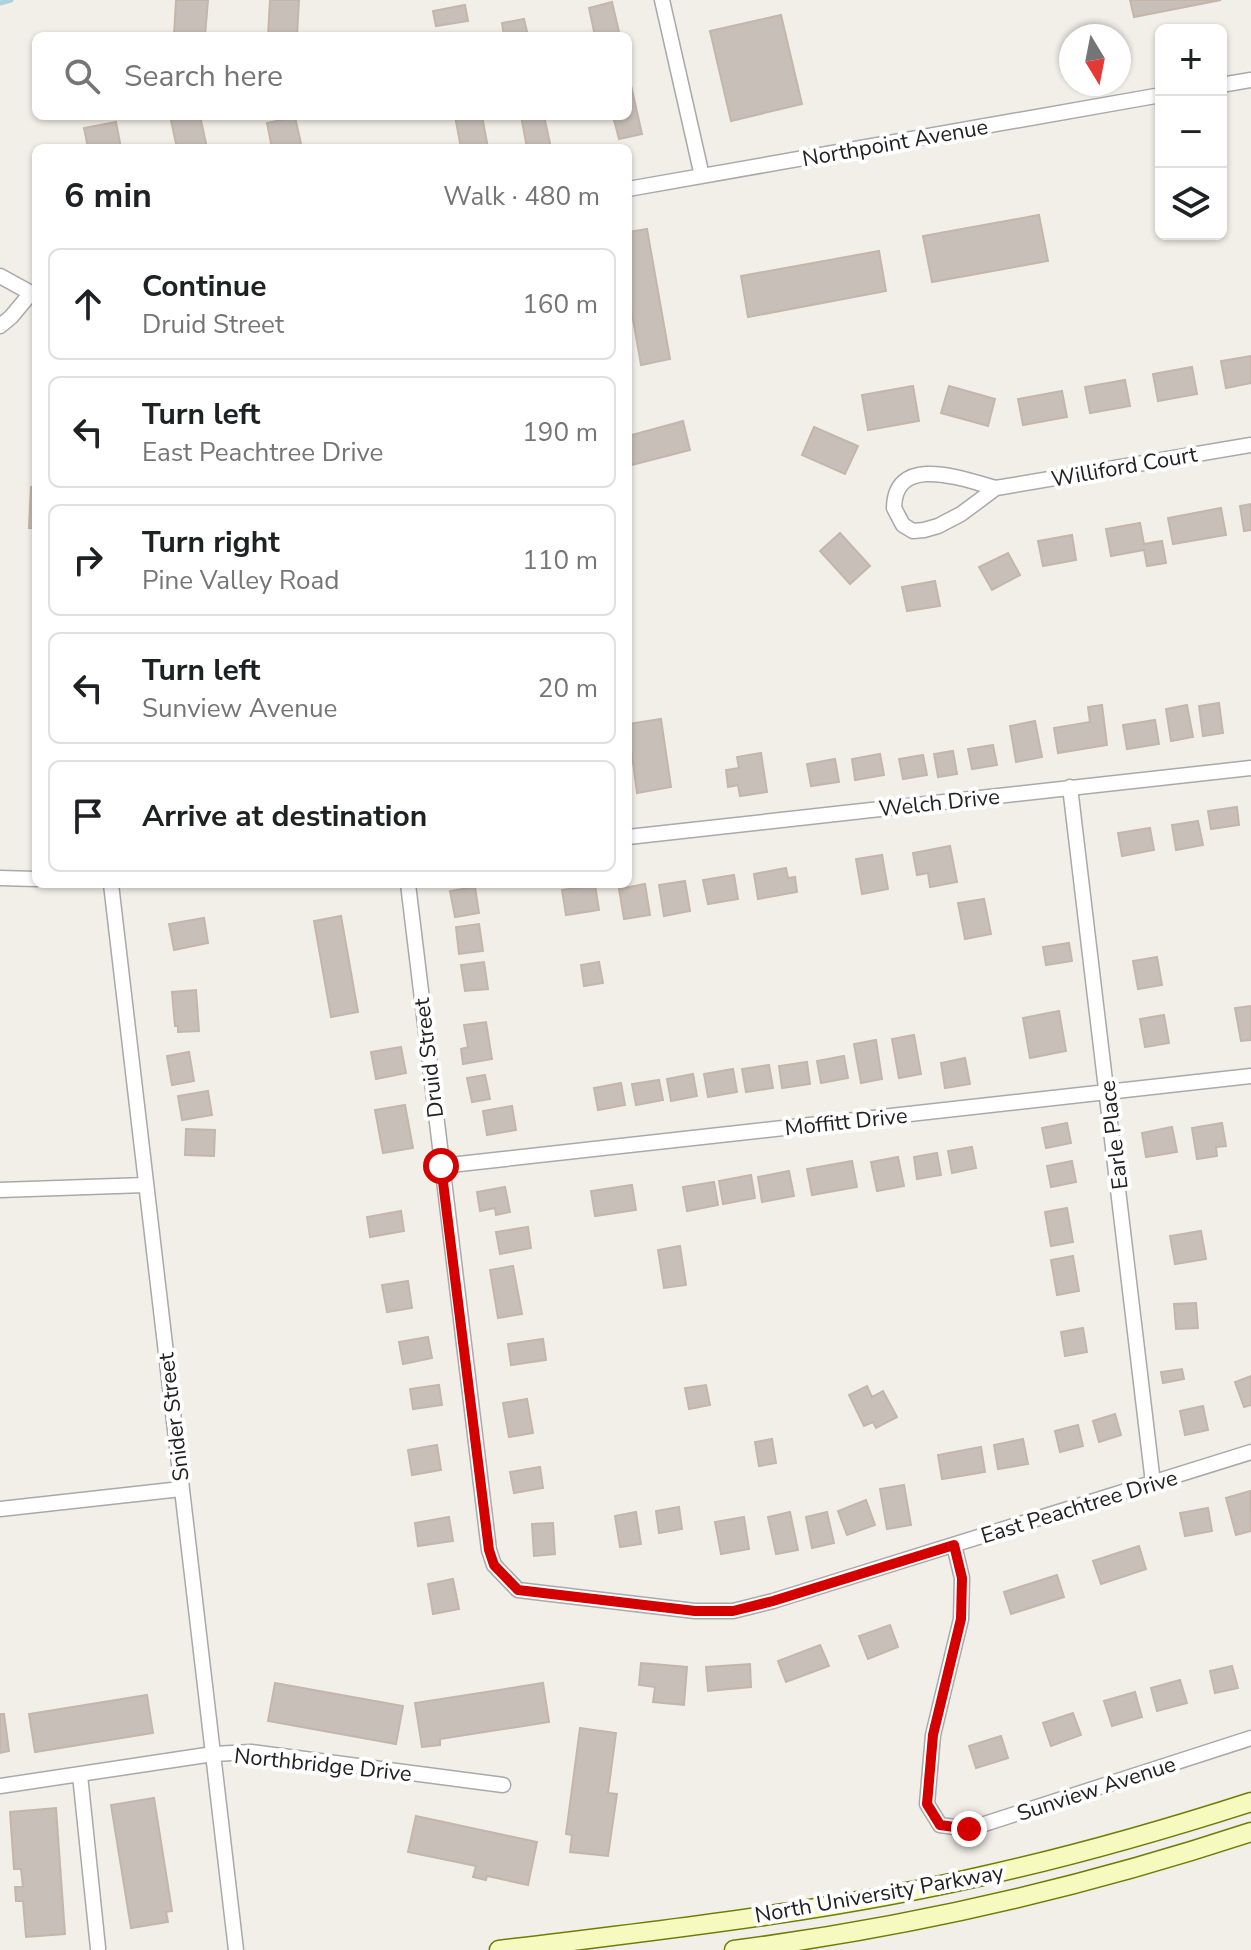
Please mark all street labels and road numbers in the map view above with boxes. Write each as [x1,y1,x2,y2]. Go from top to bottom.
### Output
street label: Northpoint Avenue [800,112,990,174]
street label: Williford Court [1049,439,1200,495]
street label: Welch Drive [877,782,1001,824]
street label: Druid Street [407,996,451,1119]
street label: Earle Place [1092,1079,1136,1191]
street label: Moffitt Drive [783,1101,909,1143]
street label: Snider Street [151,1351,197,1483]
street label: East Peachtree Drive [977,1463,1181,1551]
street label: Northbridge Drive [233,1741,413,1789]
street label: Sunview Avenue [1013,1749,1180,1829]
street label: North University Parkway [752,1857,1007,1931]

